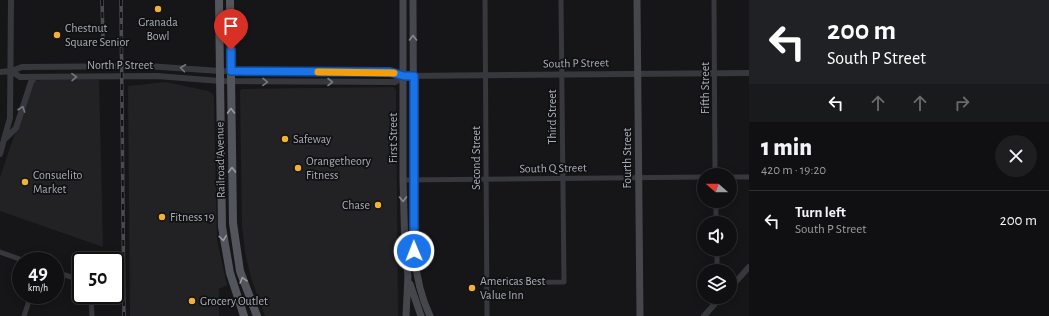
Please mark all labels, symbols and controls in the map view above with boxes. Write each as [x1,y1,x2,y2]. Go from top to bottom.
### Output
marker: Granada Bowl [153,4,163,14]
pin [214,9,248,50]
icon: arrive [220,15,242,37]
place label: Granada Bowl [138,16,178,42]
icon: left [761,16,813,68]
text: 200 m [827,17,896,45]
place label: Chestnut Square Senior [65,22,129,48]
marker: Chestnut Square Senior [52,30,62,40]
one-way arrow [409,35,417,41]
text: South P Street [827,50,926,68]
street label: South P Street [543,56,609,70]
street label: North P Street [87,59,153,71]
street label: Fifth Street [699,62,711,114]
one-way arrow [180,63,186,72]
one-way arrow [71,72,77,81]
one-way arrow [262,77,268,86]
one-way arrow [327,78,333,86]
street label: Third Street [546,89,558,145]
icon: left [825,92,847,114]
icon: ahead [867,92,889,114]
icon: ahead [909,92,931,114]
icon: right [951,92,973,114]
one-way arrow [17,106,26,113]
one-way arrow [227,108,235,114]
street label: First Street [387,113,399,163]
street label: Railroad Avenue [213,122,227,198]
street label: Second Street [470,126,482,190]
street label: Fourth Street [621,127,633,188]
place label: Safeway [293,133,331,146]
marker: Safeway [280,134,290,144]
button: close [995,135,1037,177]
text: 1 min [761,136,812,160]
place label: Orangetheory Fitness [306,155,371,181]
street label: South Q Street [519,161,587,176]
marker: Orangetheory Fitness [293,163,303,173]
text: 420 m · 19:20 [761,164,826,177]
one-way arrow [228,167,236,173]
north arrow [697,168,737,208]
map controls [697,168,737,304]
place label: Consuelito Market [33,169,83,195]
marker: Consuelito Market [20,177,30,187]
one-way arrow [399,196,408,202]
place label: Chase [342,199,370,211]
marker: Chase [373,200,383,210]
text: Turn left [795,205,846,220]
icon: left [761,210,783,232]
place label: Fitness 19 [170,211,215,223]
marker: Fitness 19 [157,212,167,222]
text: 200 m [1000,213,1037,228]
button: sound [697,216,737,256]
text: South P Street [795,223,866,236]
position arrow [393,230,435,272]
one-way arrow [218,235,227,241]
speed limit sign: 50 [72,252,124,304]
text: 49 [28,263,48,283]
button: layers [697,264,737,304]
place label: Americas Best Value Inn [480,275,545,301]
one-way arrow [239,276,248,283]
text: km/h [28,283,48,293]
marker: Americas Best Value Inn [467,283,477,293]
place label: Grocery Outlet [200,295,268,308]
marker: Grocery Outlet [187,296,197,306]

